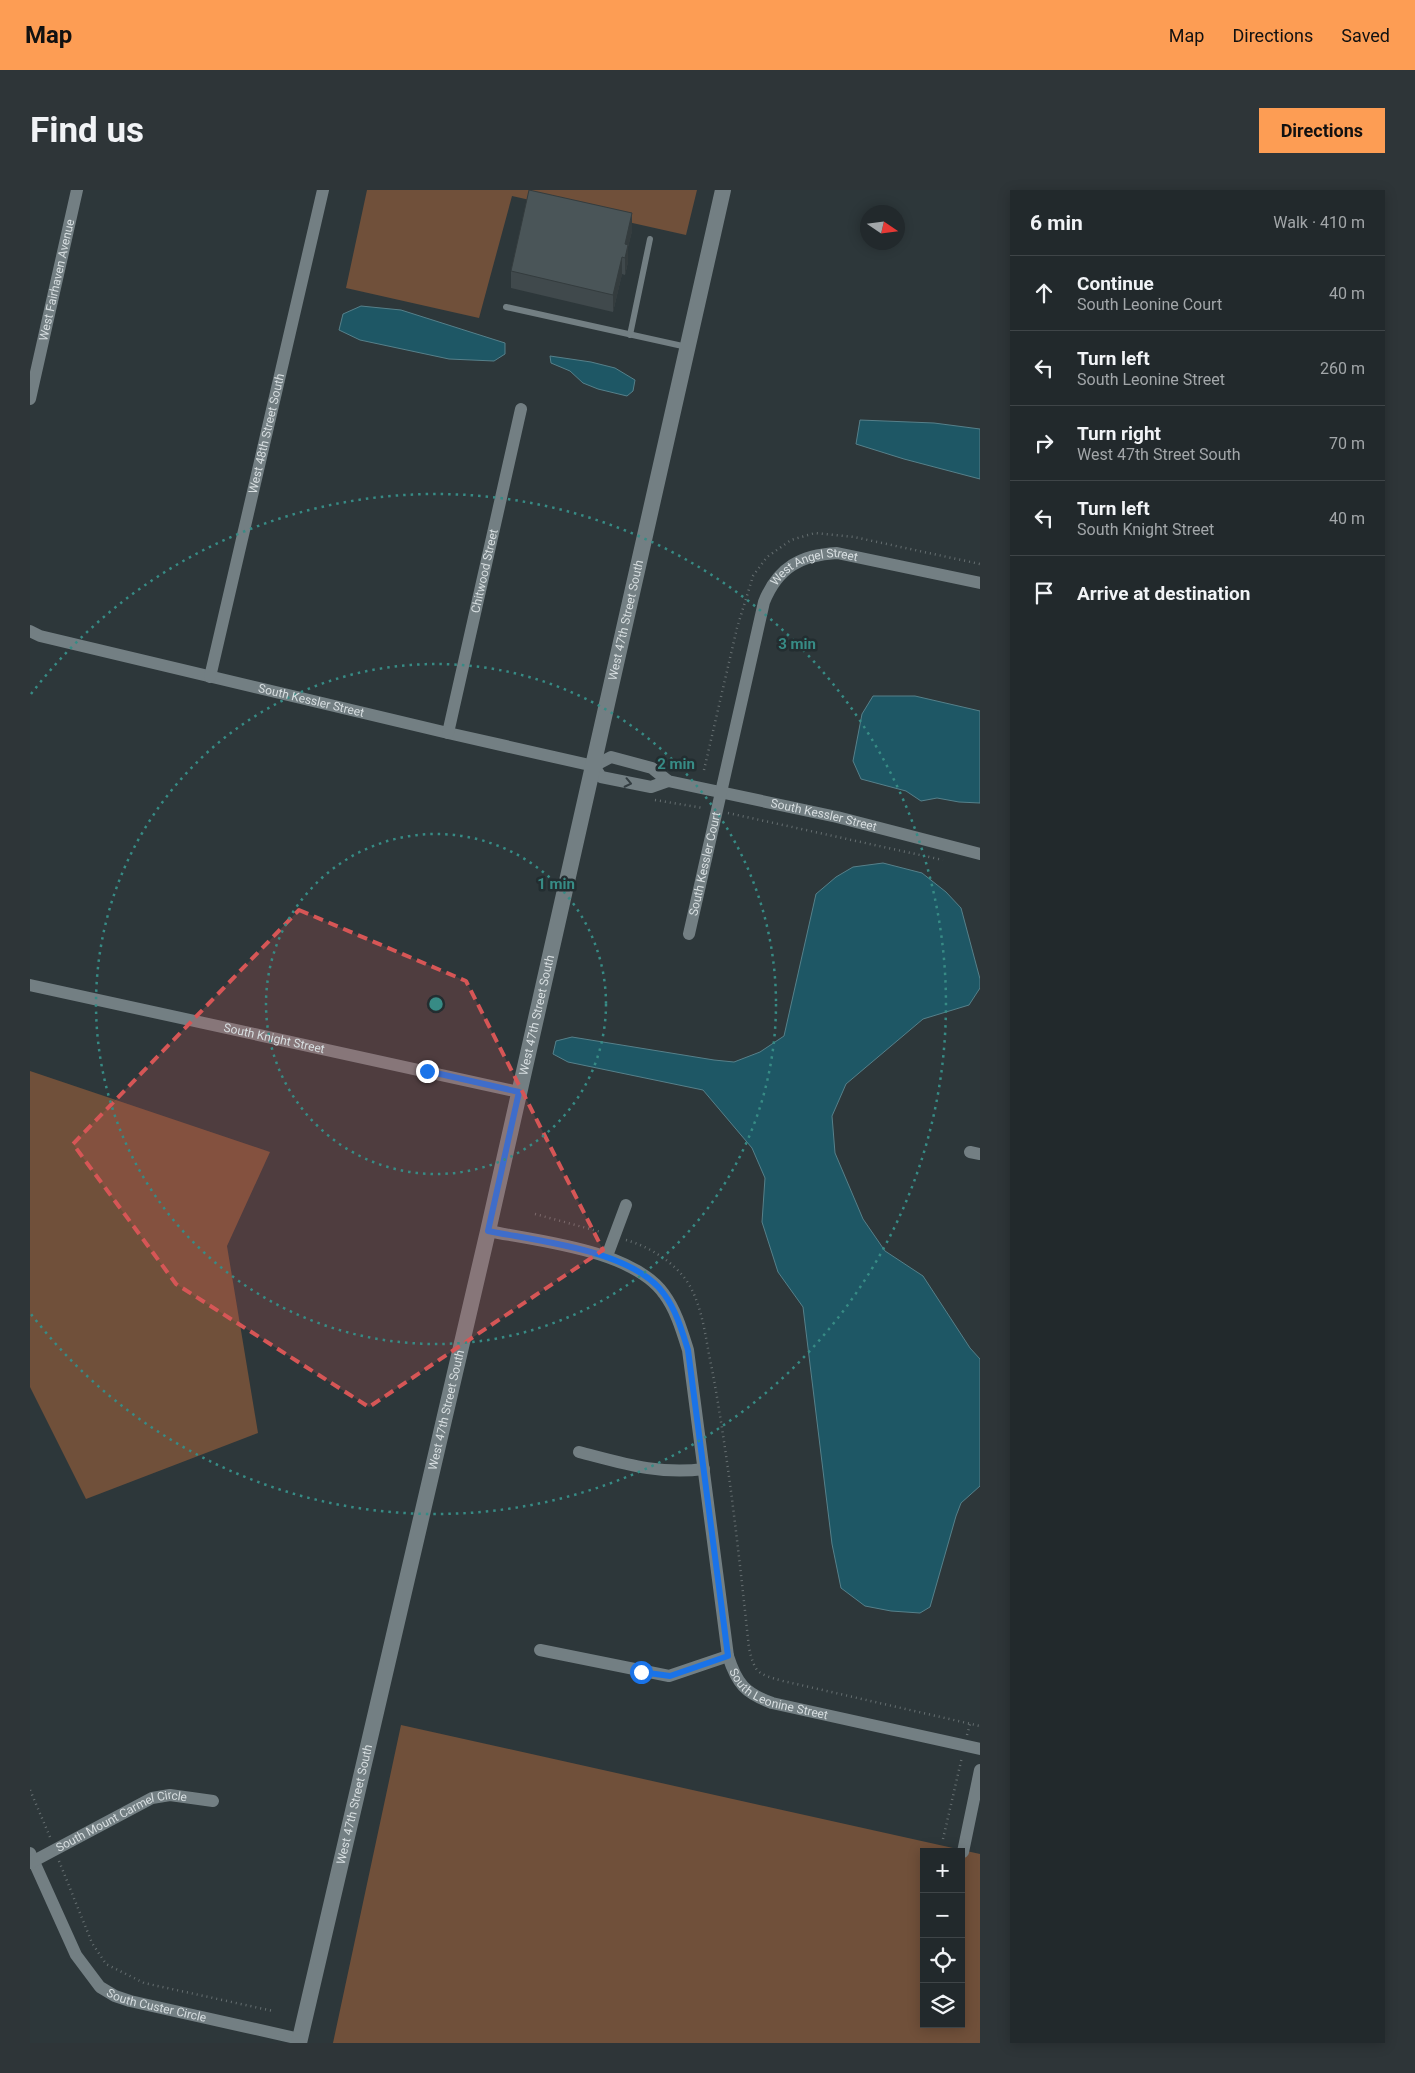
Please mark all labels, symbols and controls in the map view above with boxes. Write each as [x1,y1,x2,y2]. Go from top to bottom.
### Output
text: Map [25,21,72,49]
text: Map [1169,25,1204,46]
text: Directions [1232,25,1313,46]
text: Saved [1341,25,1390,46]
button: Directions [1259,108,1385,153]
text: Find us [30,110,144,151]
north arrow [860,205,905,250]
text: 6 min [1030,211,1083,235]
text: Walk · 410 m [1273,213,1365,232]
street label: West Fairhaven Avenue [36,218,77,342]
text: Continue [1077,272,1154,295]
icon: ahead [1030,279,1058,307]
text: 40 m [1329,284,1365,303]
text: South Leonine Court [1077,295,1222,314]
text: Turn left [1077,347,1150,370]
icon: left [1030,354,1058,382]
text: 260 m [1320,359,1365,378]
text: South Leonine Street [1077,370,1225,389]
street label: West 48th Street South [246,372,287,495]
text: Turn right [1077,422,1161,445]
icon: right [1030,429,1058,457]
text: 70 m [1329,434,1365,453]
text: West 47th Street South [1077,445,1241,464]
text: Turn left [1077,497,1150,520]
icon: left [1030,504,1058,532]
text: 40 m [1329,509,1365,528]
text: South Knight Street [1077,520,1214,539]
street label: Chitwood Street [468,528,501,614]
street label: West Angel Street [767,546,859,588]
street label: West 47th Street South [606,559,646,682]
icon: arrive [1030,579,1058,607]
text: Arrive at destination [1077,582,1250,605]
text: 3 min [778,635,816,653]
street label: South Kessler Street [257,681,366,720]
text: 2 min [657,755,695,773]
one-way arrow [624,777,632,787]
street label: South Kessler Street [770,796,878,834]
street label: South Kessler Court [686,810,723,917]
text: 1 min [537,875,575,893]
street label: West 47th Street South [516,954,557,1077]
centre of rings [427,995,445,1013]
street label: South Knight Street [222,1021,326,1056]
route end [416,1060,439,1083]
street label: West 47th Street South [426,1349,467,1471]
route start [630,1661,653,1684]
street label: South Leonine Street [726,1666,829,1722]
street label: West 47th Street South [334,1743,375,1866]
street label: South Mount Carmel Circle [54,1788,188,1855]
map controls [920,1848,965,2028]
button: + [920,1848,965,1893]
button: − [920,1893,965,1938]
button: locate [920,1938,965,1983]
button: layers [920,1983,965,2028]
street label: South Custer Circle [104,1986,208,2025]

